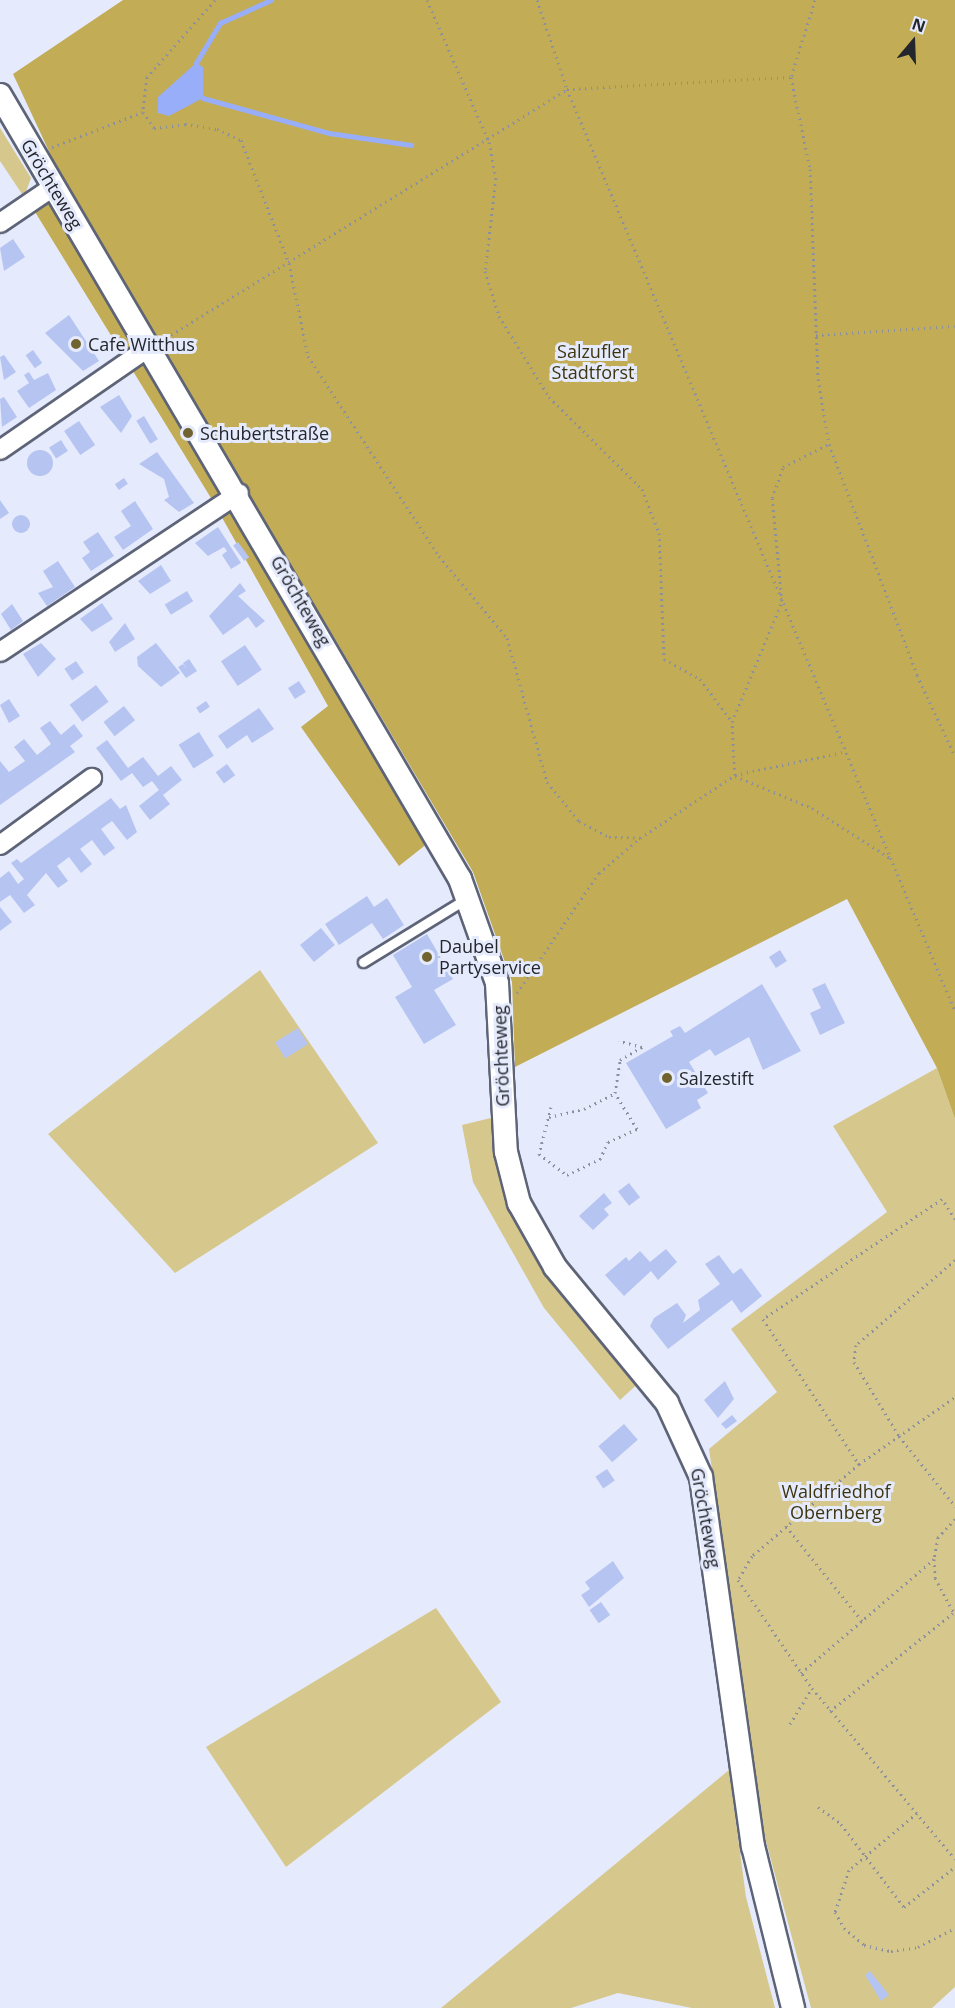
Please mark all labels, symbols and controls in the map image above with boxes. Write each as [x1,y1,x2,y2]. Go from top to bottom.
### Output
north arrow [883,12,943,72]
text: N [909,12,929,37]
street label: Gröchteweg [17,135,87,233]
place label: Cafe Witthus [88,333,195,355]
marker: Cafe Witthus [69,337,83,351]
park label: Salzufler Stadtforst [552,341,634,384]
place label: Schubertstraße [200,422,329,444]
marker: Schubertstraße [181,426,195,440]
street label: Gröchteweg [266,552,336,650]
place label: Daubel Partyservice [439,936,541,978]
marker: Daubel Partyservice [420,950,434,964]
street label: Gröchteweg [488,1005,514,1107]
place label: Salzestift [679,1067,754,1089]
marker: Salzestift [660,1071,674,1085]
street label: Gröchteweg [687,1466,725,1570]
park label: Waldfriedhof Obernberg [781,1481,891,1524]

